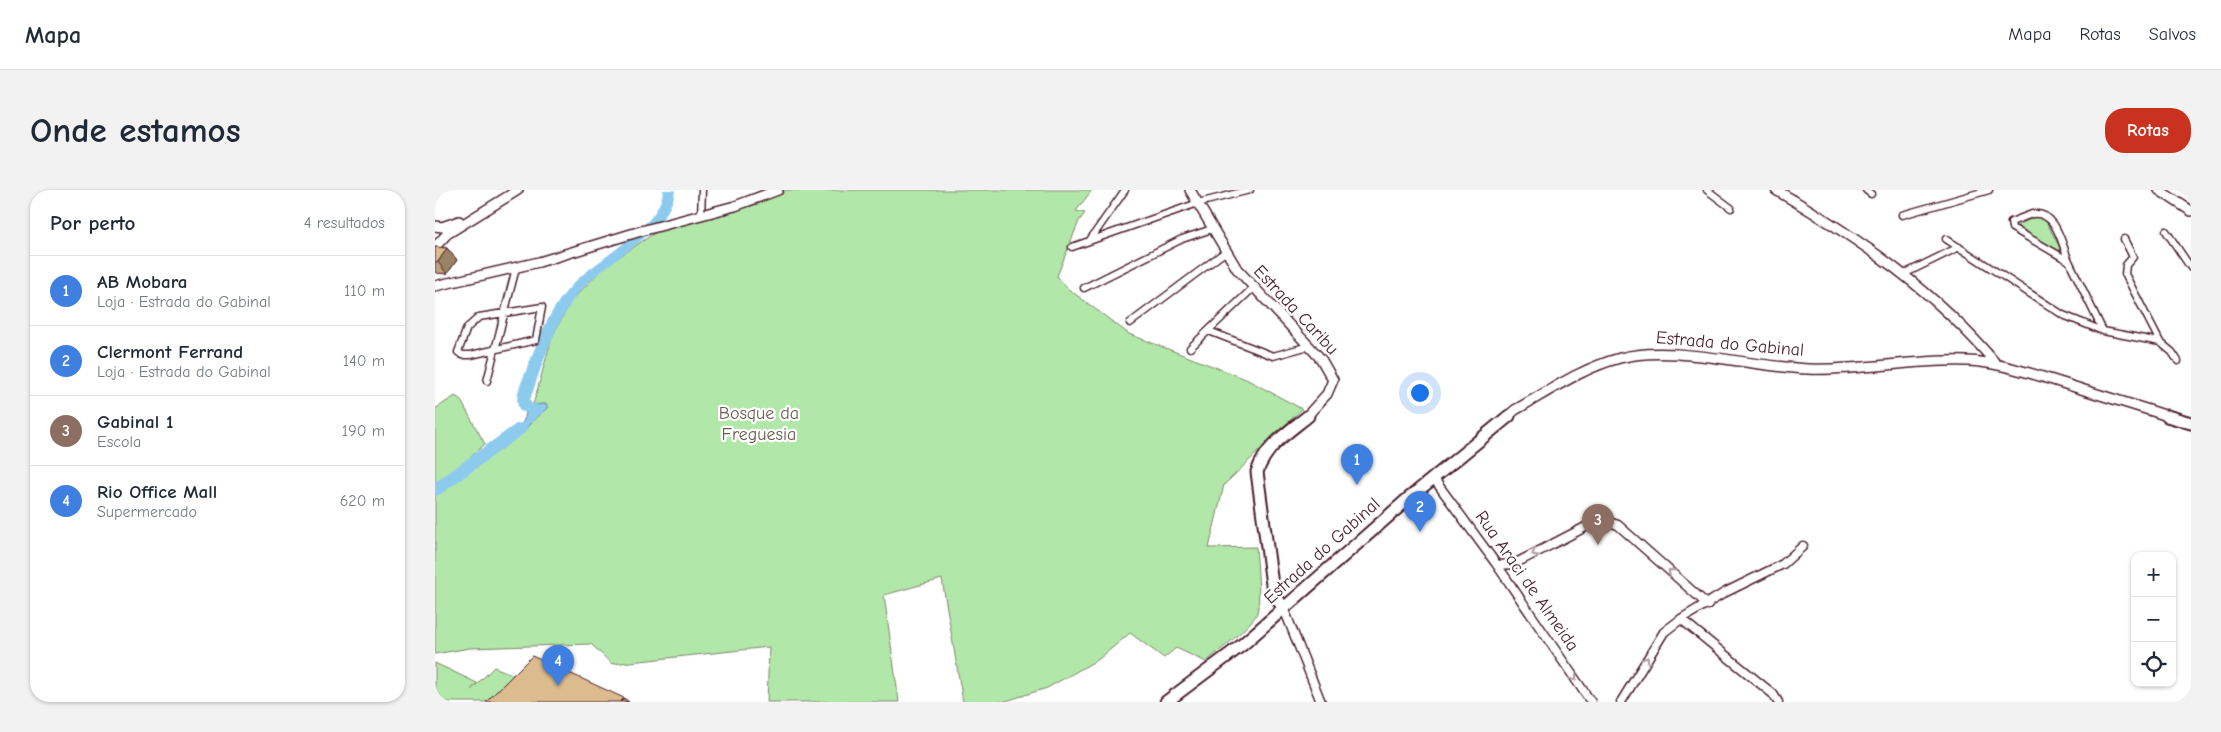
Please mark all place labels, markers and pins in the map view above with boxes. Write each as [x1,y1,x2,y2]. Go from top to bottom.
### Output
pin: 1 [1341,444,1373,485]
pin: 2 [1404,491,1436,532]
pin: 3 [1582,504,1614,545]
pin: 4 [542,645,574,686]

